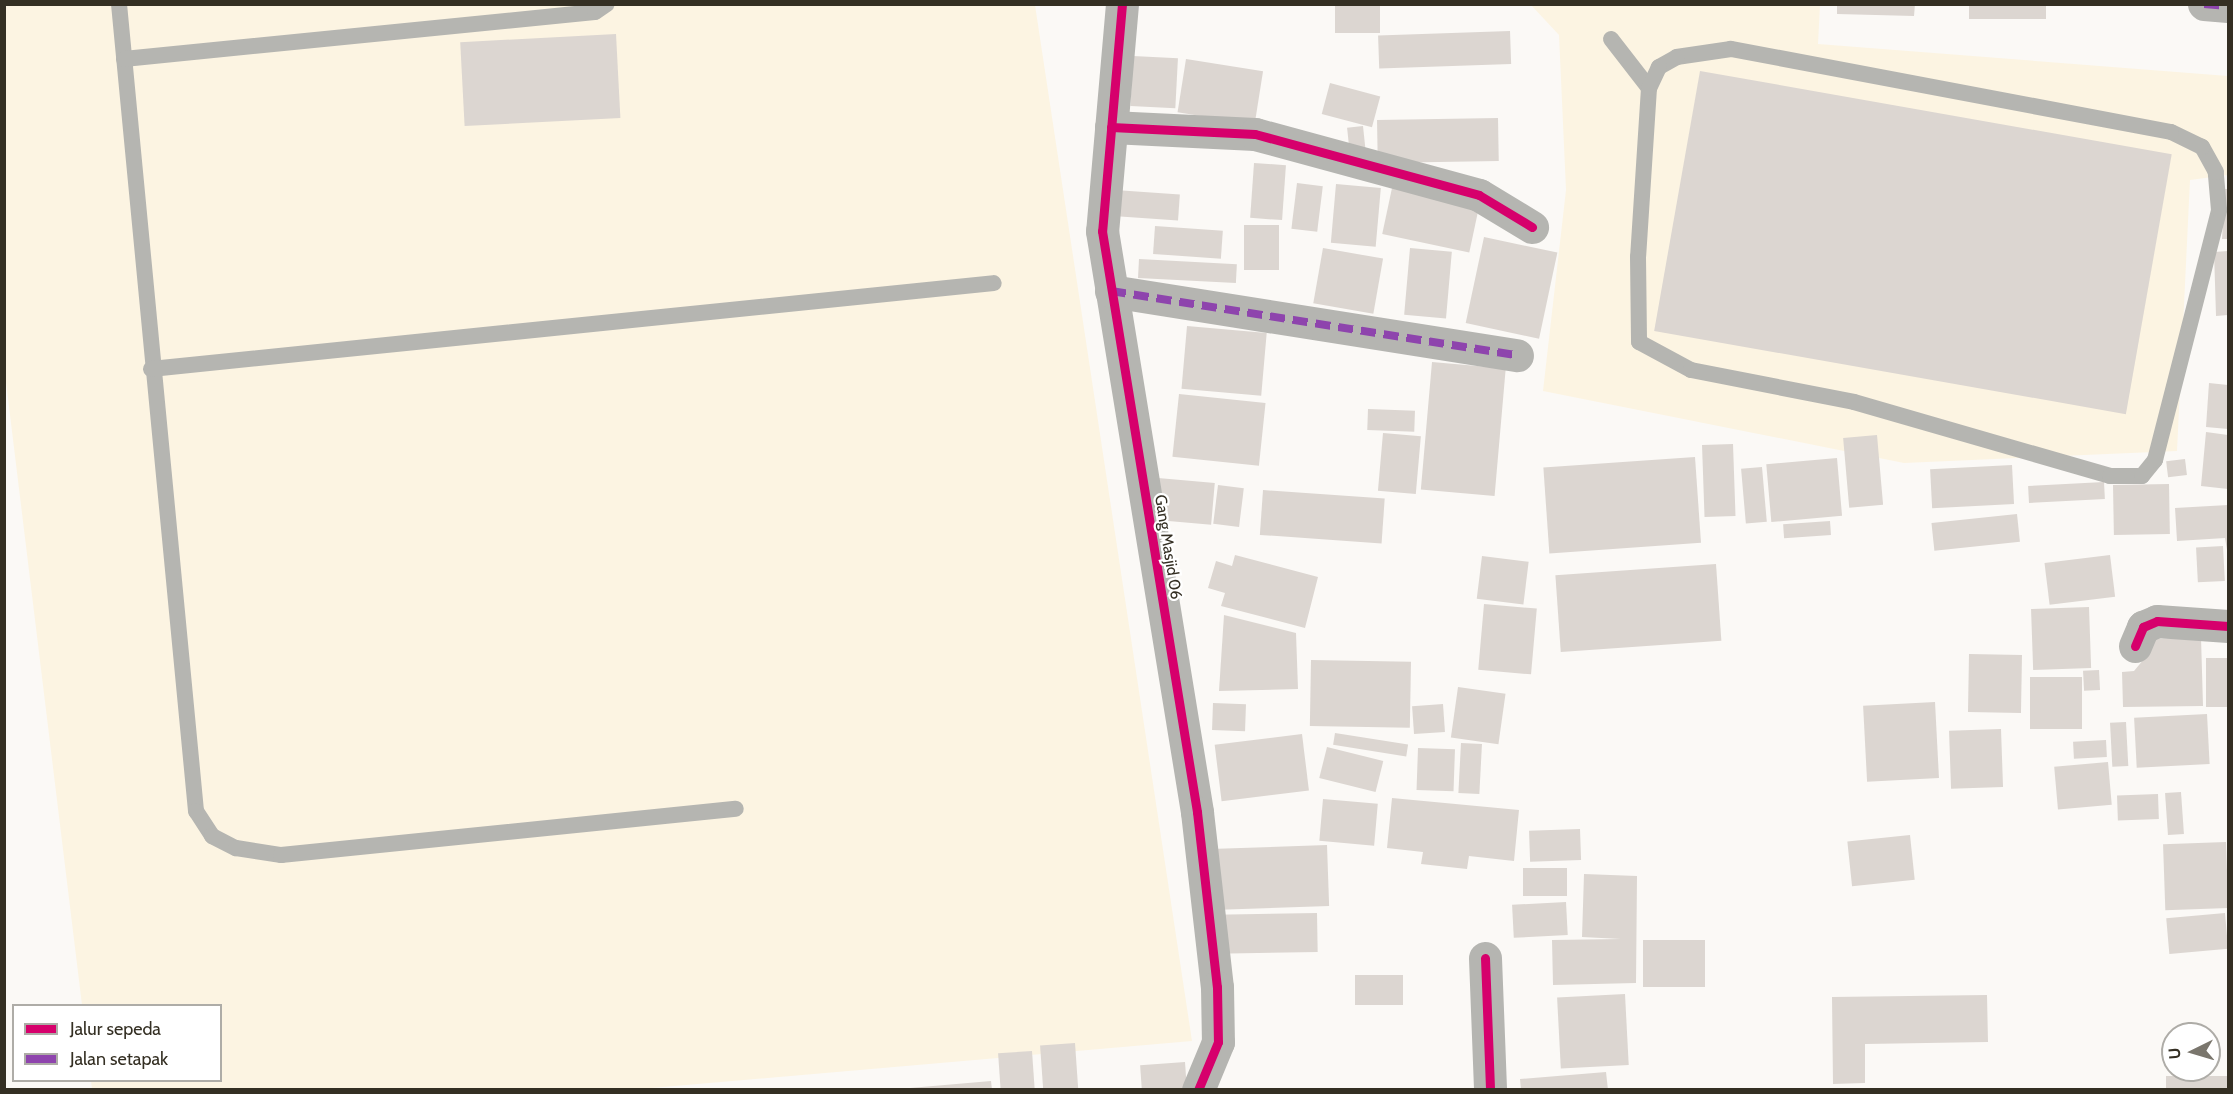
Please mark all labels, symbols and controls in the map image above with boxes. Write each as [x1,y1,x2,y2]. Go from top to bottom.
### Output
street label: Gang Masjid 06 [1150,493,1186,601]
legend [12,1004,222,1082]
text: Jalur sepeda [70,1018,161,1040]
north arrow [2161,1022,2221,1082]
text: U [2165,1047,2185,1060]
text: Jalan setapak [70,1048,168,1070]

